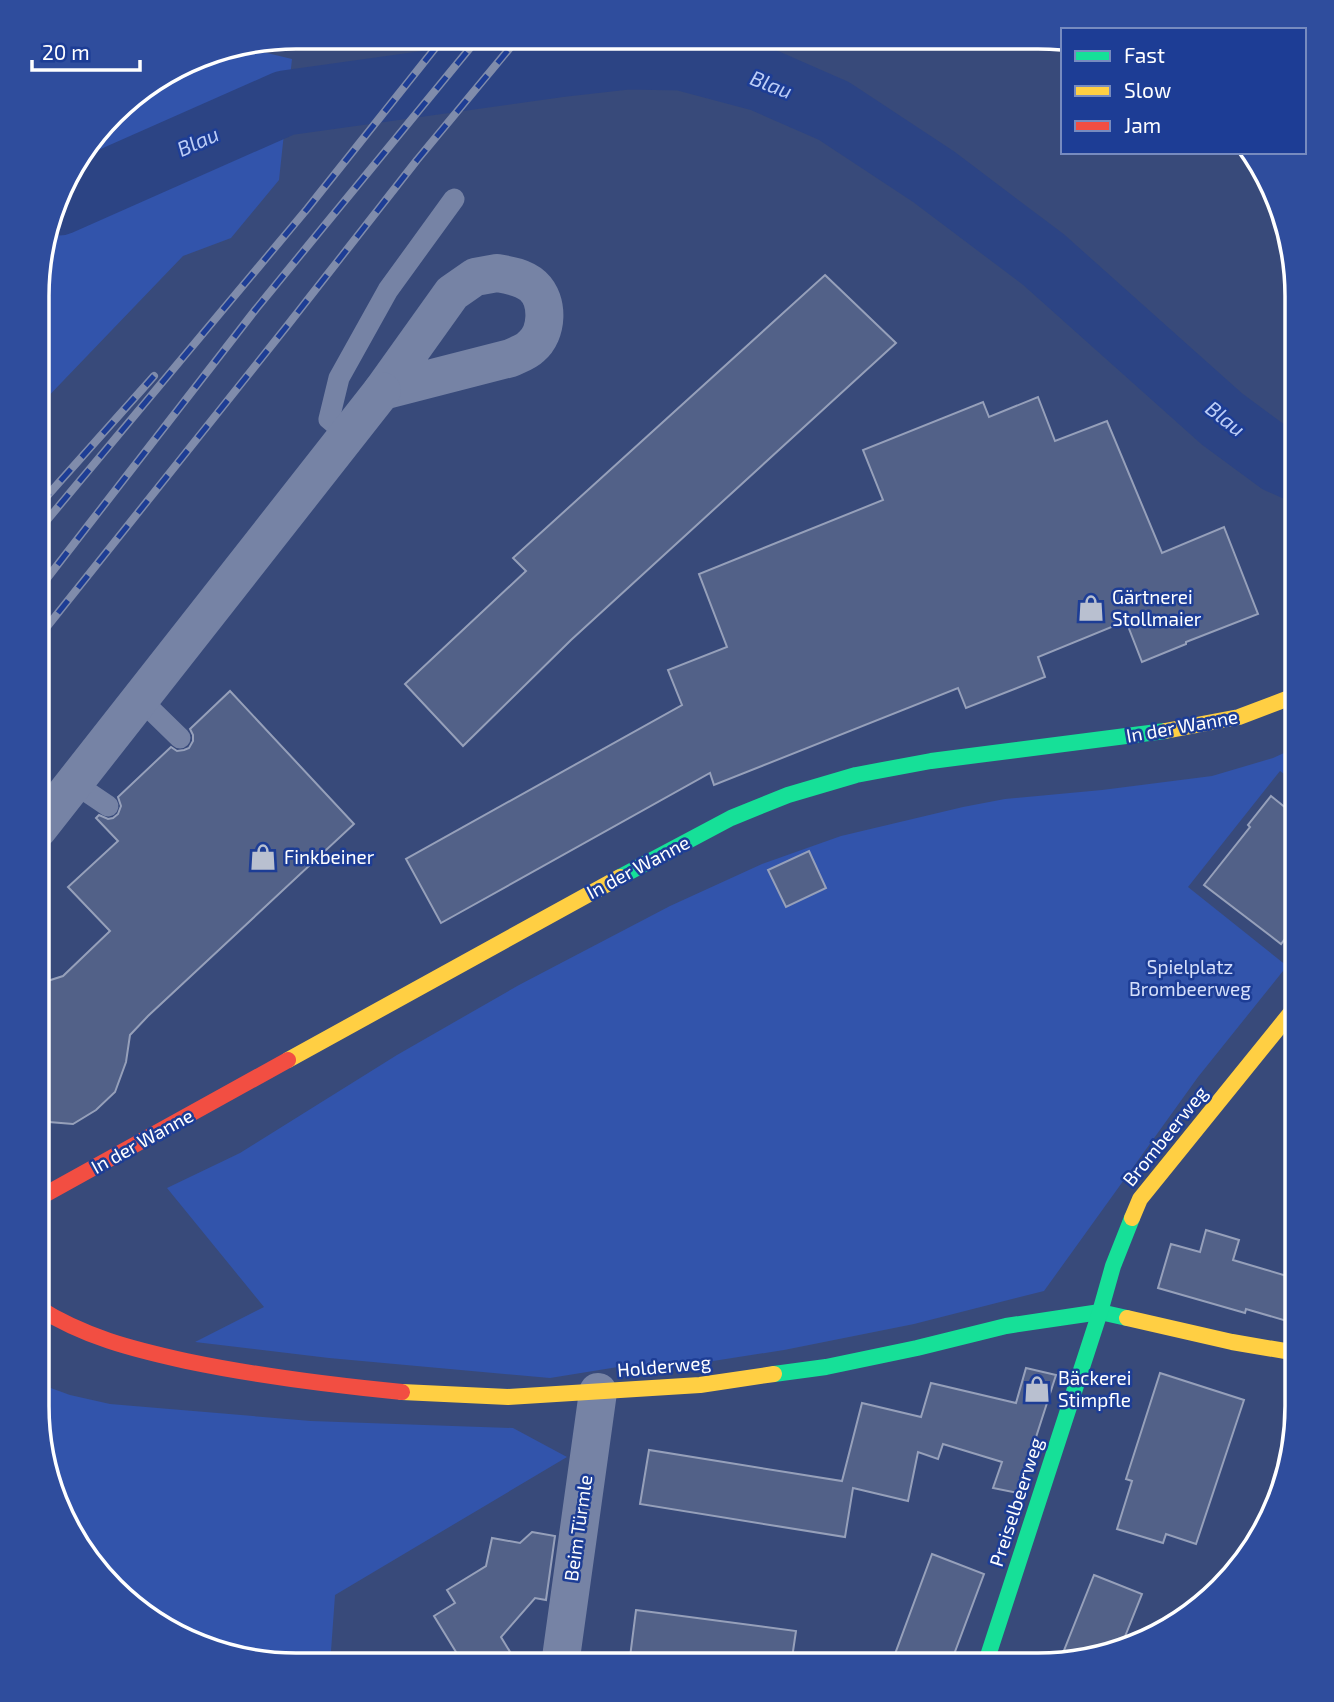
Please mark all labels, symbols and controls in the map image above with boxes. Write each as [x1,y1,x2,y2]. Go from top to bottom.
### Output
scale bar [32,28,140,72]
legend [1061,28,1306,154]
text: 20 m [42,39,90,64]
text: Fast [1124,42,1165,67]
water label: Blau [747,64,796,103]
text: Slow [1124,77,1171,102]
text: Jam [1124,112,1161,137]
water label: Blau [173,120,222,161]
water label: Blau [1201,395,1251,441]
place label: Gärtnerei Stollmaier [1112,585,1202,630]
shop icon: Gärtnerei Stollmaier [1076,593,1106,623]
street label: In der Wanne [1124,704,1240,747]
street label: In der Wanne [582,830,693,903]
shop icon: Finkbeiner [248,842,278,872]
place label: Finkbeiner [284,845,375,868]
park label: Spielplatz Brombeerweg [1129,955,1251,1000]
street label: Brombeerweg [1117,1081,1212,1190]
street label: In der Wanne [87,1103,197,1178]
street label: Holderweg [616,1350,712,1381]
place label: Bäckerei Stimpfle [1058,1366,1131,1411]
shop icon: Bäckerei Stimpfle [1022,1374,1052,1404]
street label: Preiselbeerweg [984,1434,1047,1569]
street label: Beim Türmle [559,1473,596,1583]

